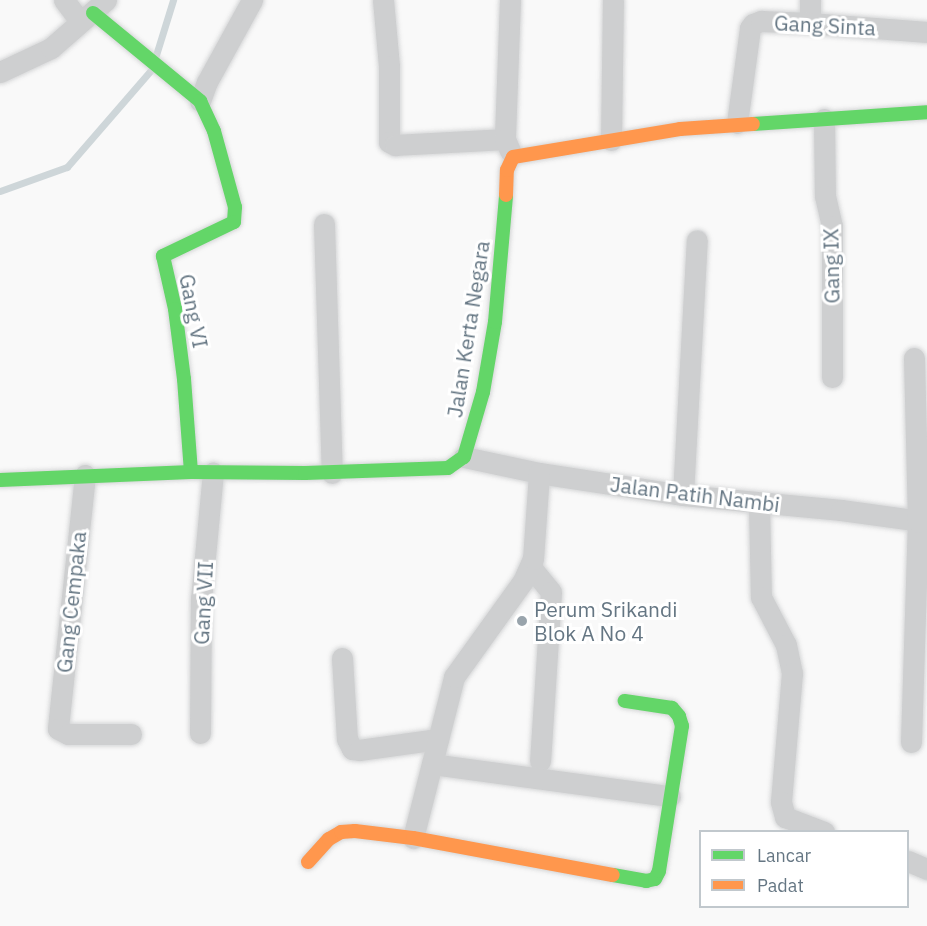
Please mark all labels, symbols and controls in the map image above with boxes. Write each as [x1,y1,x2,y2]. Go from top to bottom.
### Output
street label: Gang Sinta [774,10,876,40]
street label: Gang IX [818,228,844,304]
street label: Jalan Kerta Negara [442,239,494,419]
street label: Gang VI [174,272,214,350]
street label: Jalan Patih Nambi [609,471,781,517]
street label: Gang Cempaka [51,530,91,674]
street label: Gang VII [188,561,218,645]
place label: Perum Srikandi Blok A No 4 [534,596,677,646]
marker: Perum Srikandi Blok A No 4 [515,614,529,628]
legend [699,830,909,908]
text: Lancar [757,844,811,867]
text: Padat [757,874,804,897]

